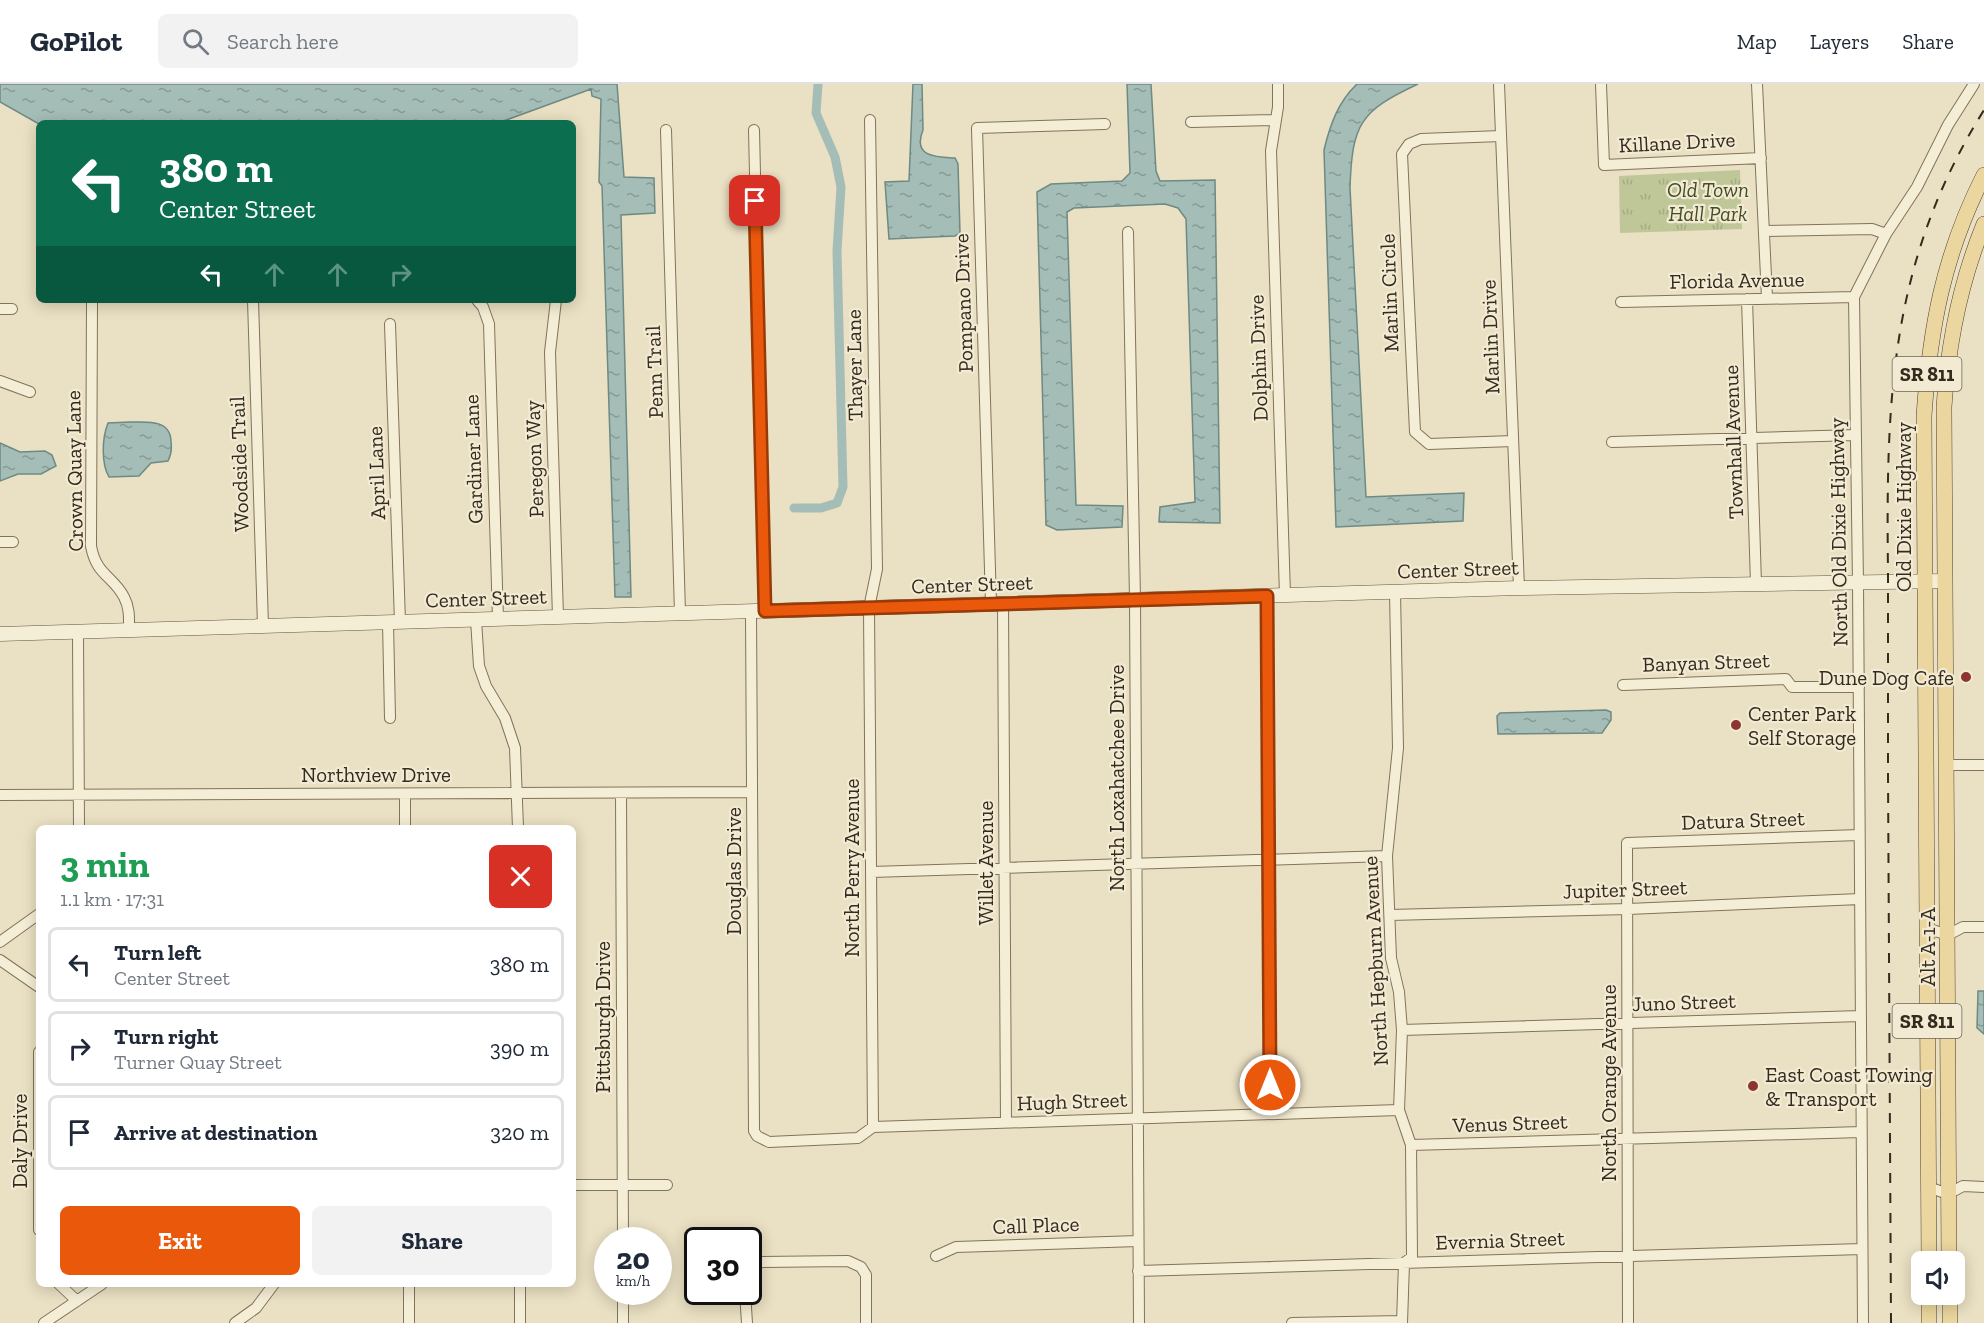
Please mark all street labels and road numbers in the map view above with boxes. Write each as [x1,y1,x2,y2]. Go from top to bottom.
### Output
street label: Killane Drive [1618,126,1736,158]
street label: Pompano Drive [948,233,978,373]
street label: Marlin Circle [1374,233,1404,353]
street label: Florida Avenue [1669,266,1805,294]
street label: Marlin Drive [1475,279,1504,395]
street label: Dolphin Drive [1243,294,1273,422]
street label: Thayer Lane [841,309,867,421]
street label: Penn Trail [640,325,668,419]
road number: SR 811 [1892,357,1962,391]
street label: Townhall Avenue [1718,364,1748,519]
street label: Crown Quay Lane [60,390,88,552]
street label: Gardiner Lane [458,394,488,524]
street label: Woodside Trail [224,395,254,532]
street label: Peregon Way [519,400,549,518]
street label: North Old Dixie Highway [1824,417,1852,647]
street label: Old Dixie Highway [1891,422,1916,592]
street label: April Lane [362,426,390,520]
street label: Center Street [1397,554,1519,584]
street label: Center Street [911,569,1033,599]
street label: Center Street [425,583,547,613]
street label: Banyan Street [1642,647,1770,677]
street label: North Loxahatchee Drive [1104,665,1129,891]
street label: Northview Drive [301,762,451,787]
street label: North Perry Avenue [839,779,864,957]
street label: Willet Avenue [973,801,998,925]
street label: Datura Street [1681,805,1805,835]
street label: Douglas Drive [721,807,746,935]
street label: North Hepburn Avenue [1357,855,1393,1067]
street label: Jupiter Street [1562,874,1688,904]
street label: Alt A-1-A [1915,907,1940,987]
street label: Pittsburgh Drive [590,941,615,1093]
street label: North Orange Avenue [1596,984,1621,1182]
street label: Juno Street [1632,988,1737,1016]
road number: SR 811 [1892,1004,1962,1038]
street label: Hugh Street [1016,1087,1128,1115]
street label: Daly Drive [7,1094,32,1188]
street label: Venus Street [1451,1108,1568,1138]
street label: Call Place [992,1211,1080,1239]
street label: Evernia Street [1435,1225,1565,1255]

